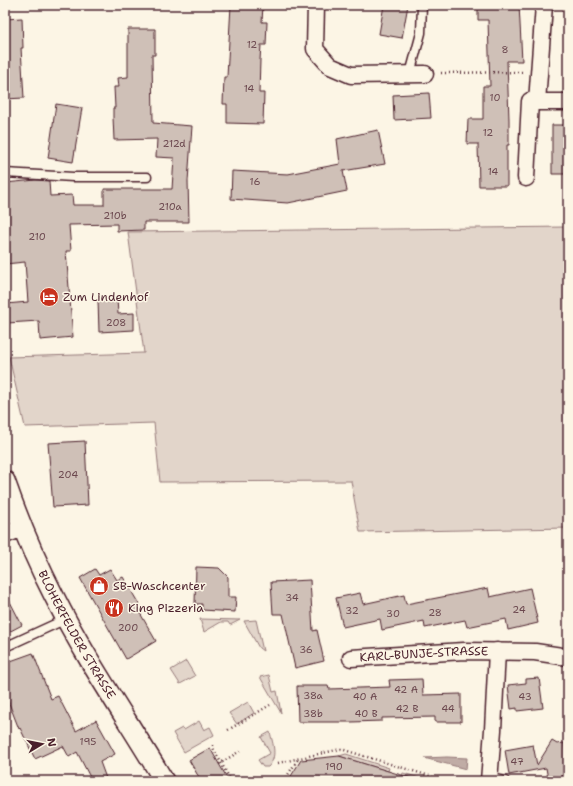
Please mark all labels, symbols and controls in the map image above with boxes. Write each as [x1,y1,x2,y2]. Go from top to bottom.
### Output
house number: 12 [247,38,257,51]
house number: 8 [502,43,509,56]
house number: 14 [244,82,254,95]
house number: 10 [490,91,500,104]
house number: 12 [483,126,493,139]
house number: 212d [162,137,186,150]
house number: 14 [488,165,498,178]
house number: 16 [250,175,260,188]
house number: 210a [158,200,182,213]
house number: 210b [103,209,127,222]
house number: 210 [28,230,46,243]
hotel icon: Zum Lindenhof [38,286,60,308]
place label: Zum Lindenhof [63,289,149,305]
house number: 208 [106,316,126,329]
house number: 204 [58,468,78,481]
street label: BLOHERFELDER STRASSE [35,568,119,702]
shop icon: SB-Waschcenter [88,575,110,597]
place label: SB-Waschcenter [113,578,206,594]
house number: 34 [285,591,299,604]
restaurant icon: King Pizzeria [103,597,125,619]
place label: King Pizzeria [128,600,204,616]
house number: 24 [512,603,526,616]
house number: 32 [345,604,359,617]
house number: 28 [428,606,442,619]
house number: 30 [386,607,400,620]
house number: 200 [118,621,138,634]
house number: 36 [299,643,313,656]
street label: KARL-BUNJE-STRASSE [359,643,488,665]
house number: 42 A [394,683,418,696]
house number: 38a [303,689,324,702]
house number: 40 A [353,690,377,703]
house number: 43 [518,690,532,703]
house number: 42 B [396,702,418,715]
house number: 44 [441,702,455,715]
house number: 38b [303,707,323,720]
house number: 40 B [354,707,378,720]
north arrow [22,724,62,764]
house number: 195 [80,735,96,748]
text: N [43,737,60,748]
house number: 47 [510,755,524,768]
house number: 190 [325,760,343,773]

